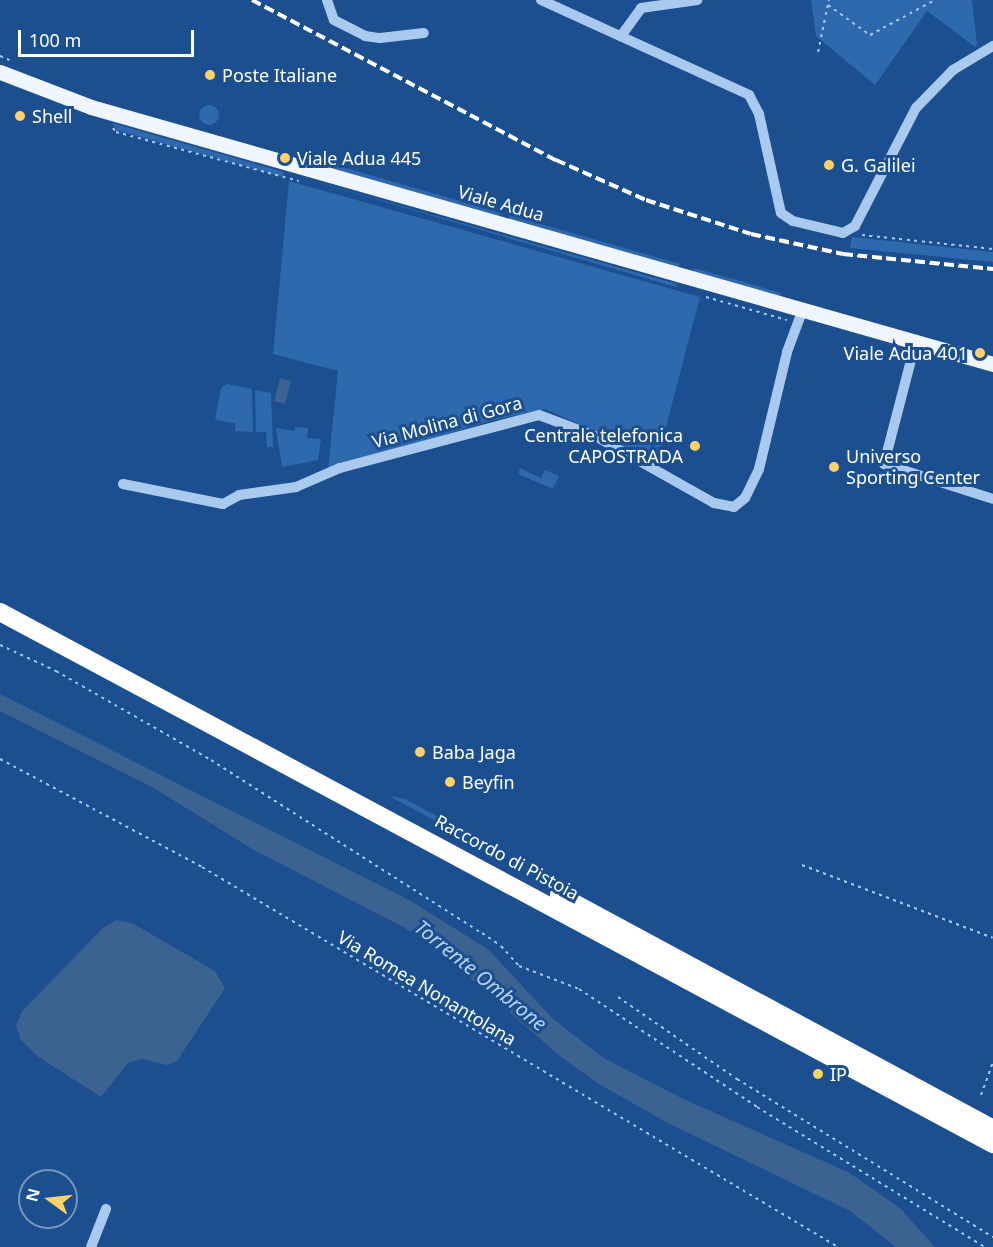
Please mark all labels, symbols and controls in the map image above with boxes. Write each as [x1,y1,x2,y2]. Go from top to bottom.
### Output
scale bar [21,18,196,56]
text: 100 m [29,28,81,52]
place label: Poste Italiane [222,64,337,86]
marker: Poste Italiane [203,68,217,82]
place label: Shell [32,105,72,127]
marker: Shell [13,109,27,123]
place label: Viale Adua 445 [297,147,421,169]
marker: Viale Adua 445 [278,151,292,165]
place label: G. Galilei [841,154,916,176]
marker: G. Galilei [822,158,836,172]
street label: Viale Adua [455,180,547,226]
place label: Viale Adua 401 [844,342,968,364]
marker: Viale Adua 401 [973,346,987,360]
street label: Via Molina di Gora [370,392,524,452]
place label: Centrale telefonica CAPOSTRADA [524,425,683,468]
marker: Centrale telefonica CAPOSTRADA [688,439,702,453]
place label: Universo Sporting Center [846,446,980,488]
marker: Universo Sporting Center [827,460,841,474]
place label: Baba Jaga [432,741,516,763]
marker: Baba Jaga [413,745,427,759]
place label: Beyfin [462,771,515,793]
marker: Beyfin [443,775,457,789]
street label: Raccordo di Pistoia [431,810,583,904]
water label: Torrente Ombrone [410,914,552,1036]
street label: Via Romea Nonantolana [334,926,520,1050]
place label: IP [830,1063,847,1085]
marker: IP [811,1067,825,1081]
north arrow [18,1169,78,1229]
text: N [20,1186,45,1204]

